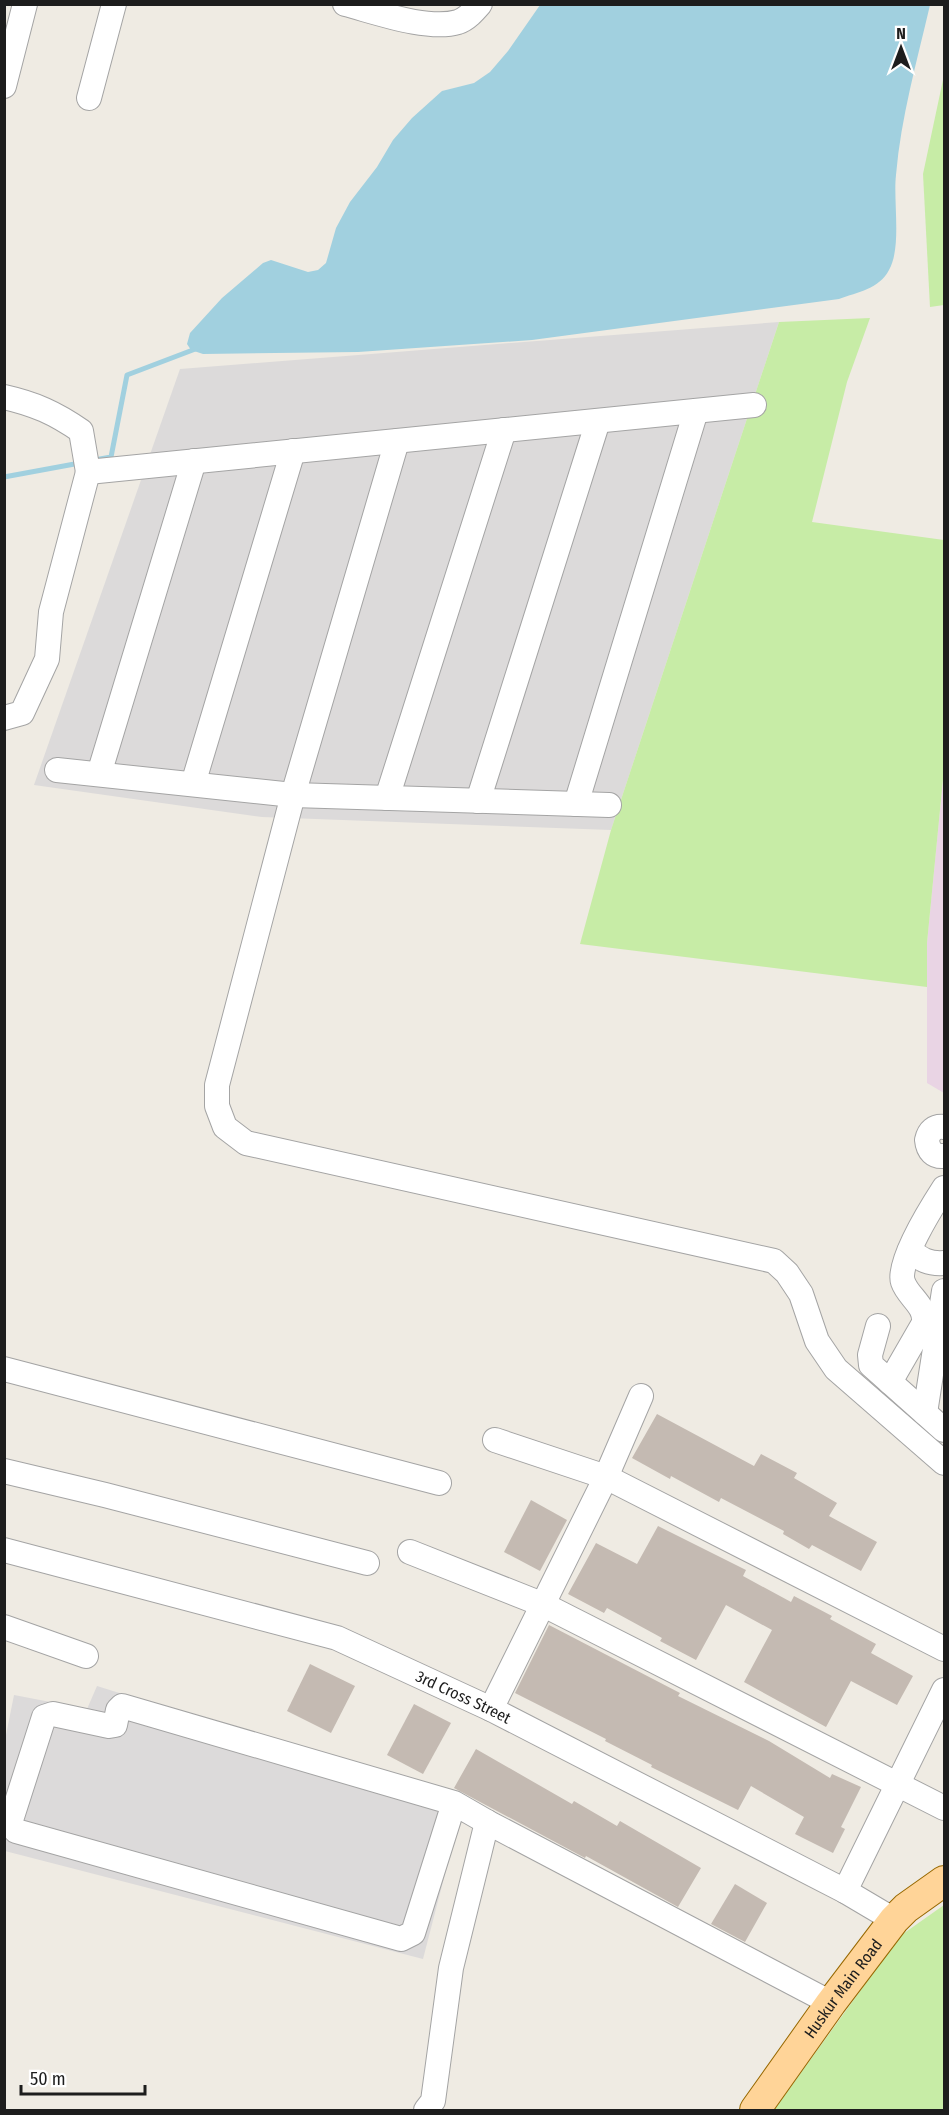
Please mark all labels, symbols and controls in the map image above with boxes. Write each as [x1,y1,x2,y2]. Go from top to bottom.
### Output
north arrow [871,18,931,78]
text: N [896,24,906,43]
street label: 3rd Cross Street [413,1667,515,1728]
street label: Huskur Main Road [800,1935,886,2042]
scale bar [21,2058,146,2096]
text: 50 m [30,2068,66,2090]

